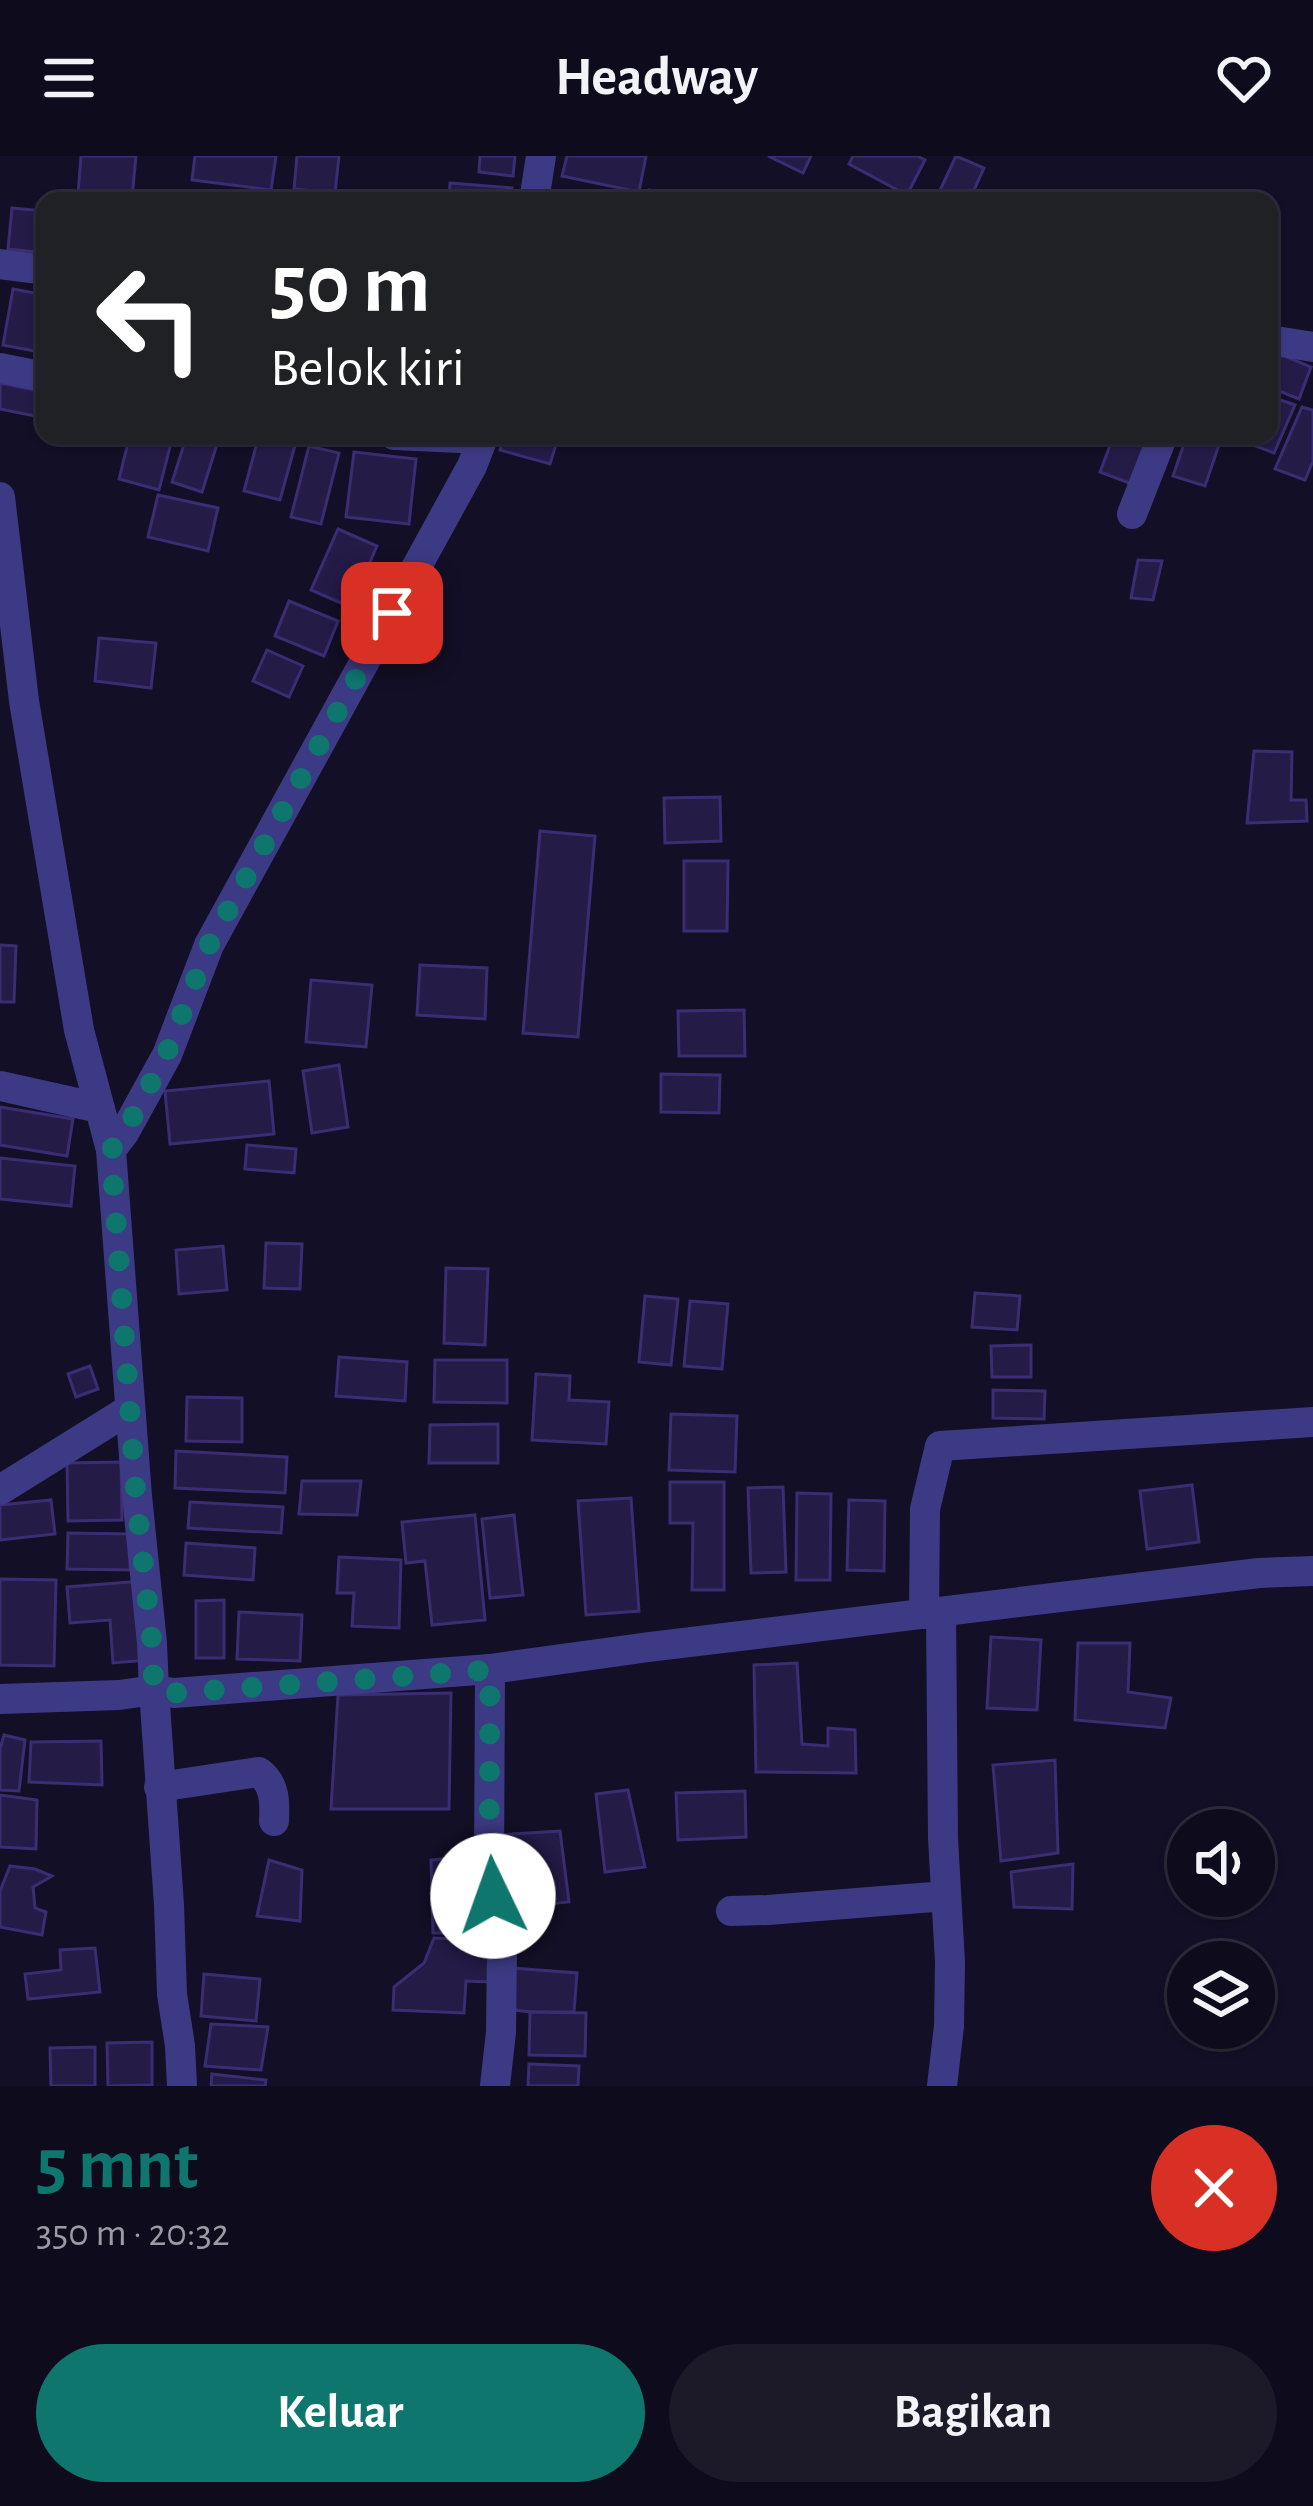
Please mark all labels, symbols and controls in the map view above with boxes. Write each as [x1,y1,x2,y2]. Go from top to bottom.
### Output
icon: menu [36,45,102,111]
icon: heart [1211,45,1277,111]
text: Headway [555,51,758,105]
icon: left [72,240,228,396]
text: 50 m [270,244,431,328]
text: Belok kiri [270,342,465,396]
pin [341,562,443,664]
icon: arrive [359,580,425,646]
map controls [1167,1809,1275,2049]
button: sound [1167,1809,1275,1917]
position arrow [430,1833,556,1959]
button: layers [1167,1941,1275,2049]
button: close [1151,2125,1277,2251]
text: 5 mnt [36,2129,198,2201]
text: 350 m · 20:32 [36,2214,229,2253]
button: Keluar [36,2344,645,2482]
button: Bagikan [669,2344,1277,2482]

